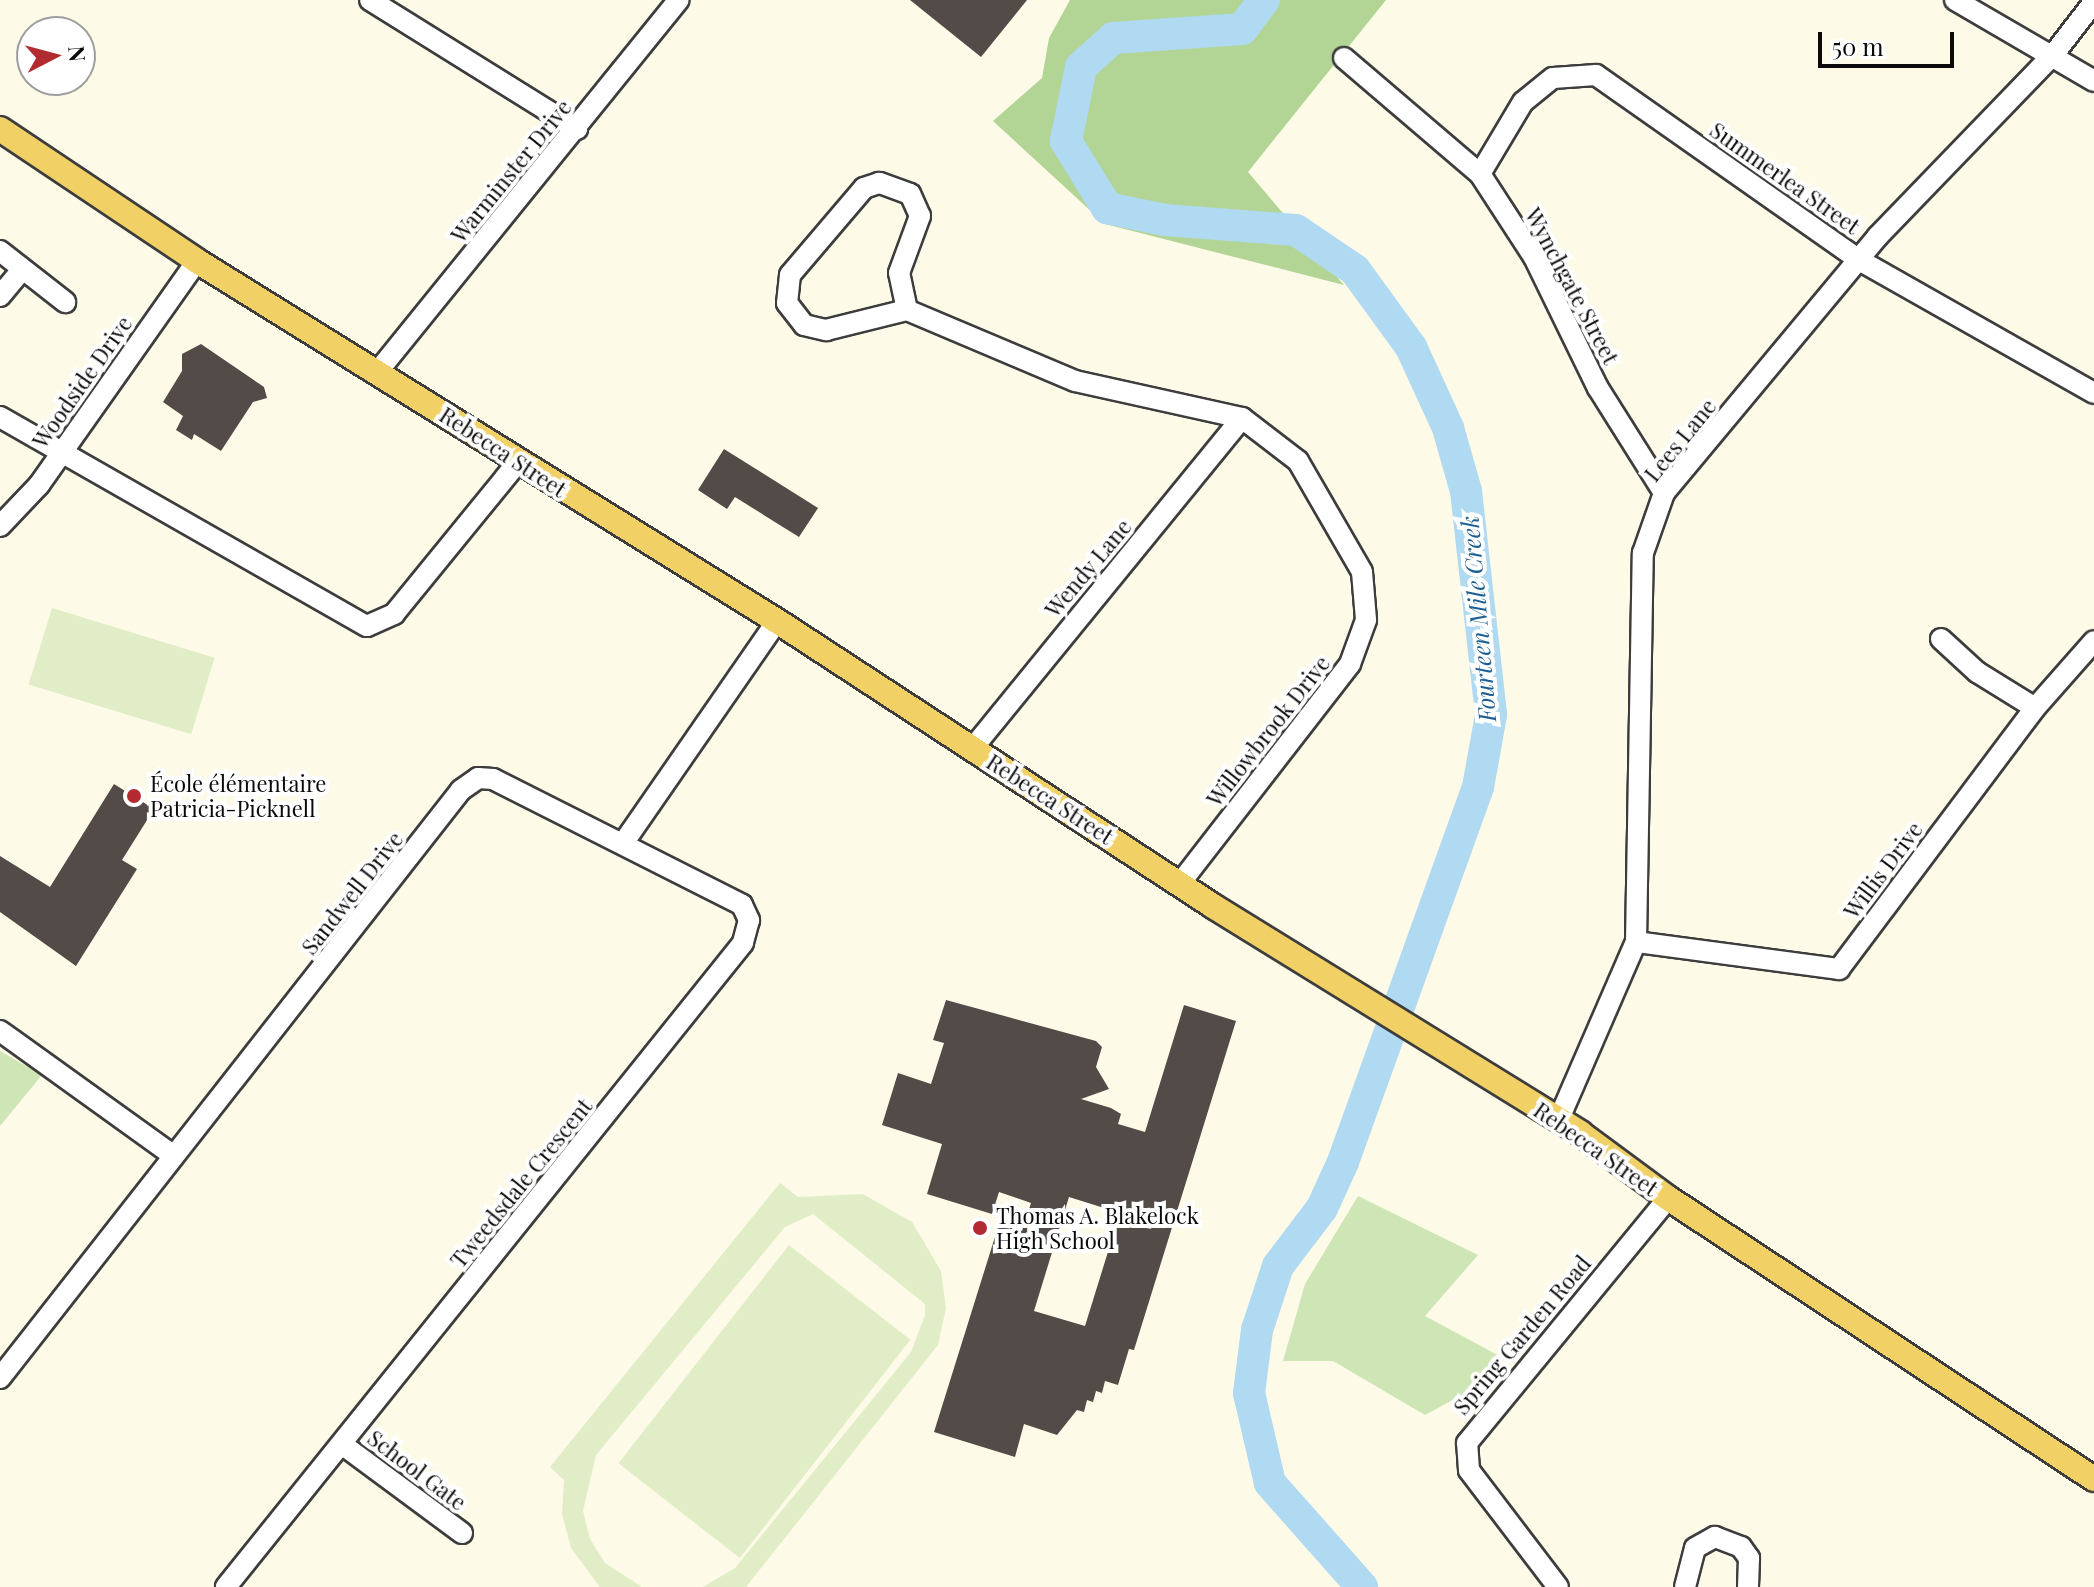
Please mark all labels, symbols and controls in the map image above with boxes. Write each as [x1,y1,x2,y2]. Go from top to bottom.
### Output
north arrow [16,16,96,96]
scale bar [1822,16,1958,66]
text: 50 m [1832,30,1884,62]
text: N [62,44,94,63]
street label: Warminster Drive [445,94,577,248]
street label: Summerlea Street [1705,116,1865,240]
street label: Wynchgate Street [1520,203,1624,369]
street label: Woodside Drive [27,311,137,453]
street label: Lees Lane [1639,393,1721,487]
street label: Rebecca Street [435,401,571,503]
street label: Wendy Lane [1039,513,1137,623]
water label: Fourteen Mile Creek [1455,515,1501,723]
street label: Willowbrook Drive [1201,650,1335,812]
street label: Rebecca Street [982,748,1118,850]
place label: École élémentaire Patricia-Picknell [150,770,326,822]
marker: École élémentaire Patricia-Picknell [125,787,143,805]
street label: Willis Drive [1838,817,1928,923]
street label: Sandwell Drive [296,826,408,960]
street label: Tweedsdale Crescent [445,1093,597,1273]
street label: Rebecca Street [1529,1096,1663,1202]
place label: Thomas A. Blakelock High School [996,1202,1199,1254]
marker: Thomas A. Blakelock High School [971,1219,989,1237]
street label: Spring Garden Road [1448,1250,1596,1420]
street label: School Gate [363,1424,471,1516]

